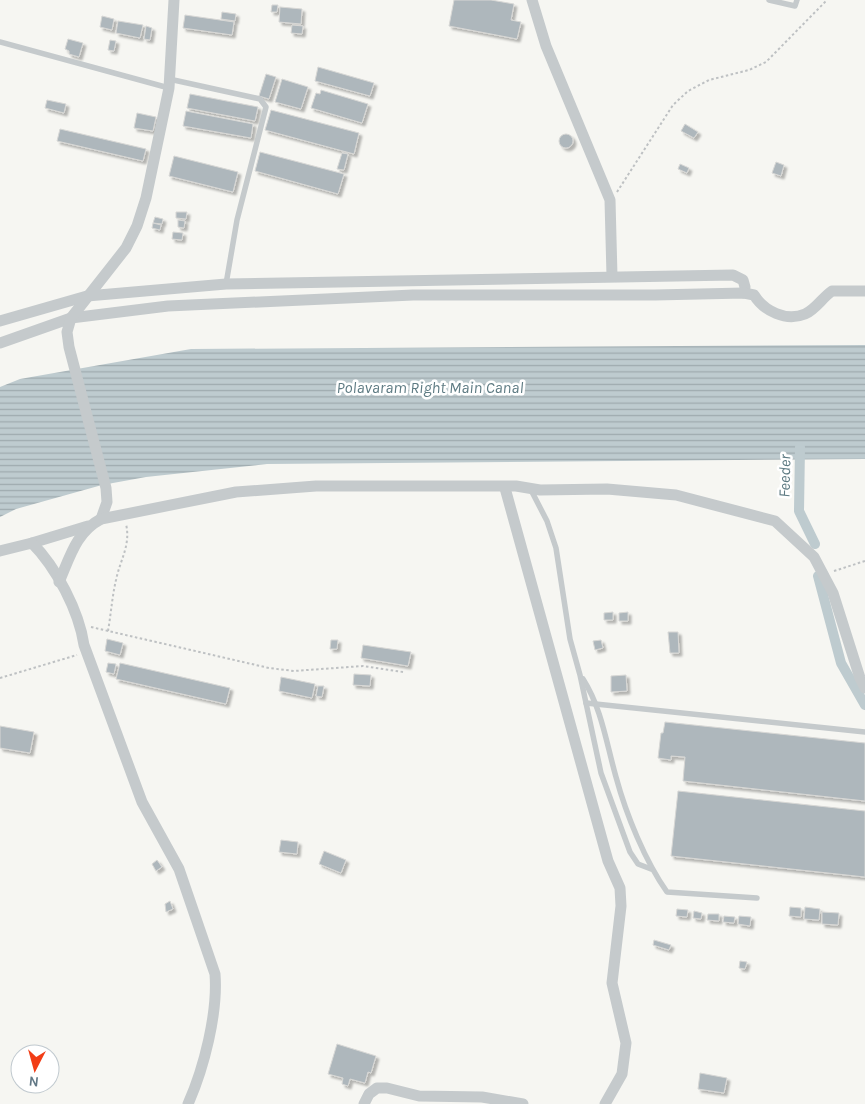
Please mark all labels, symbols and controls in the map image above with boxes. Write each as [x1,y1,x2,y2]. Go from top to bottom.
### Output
water label: Polavaram Right Main Canal [337,378,523,397]
water label: Feeder [775,454,794,498]
north arrow [10,1044,60,1094]
text: N [28,1072,40,1090]

